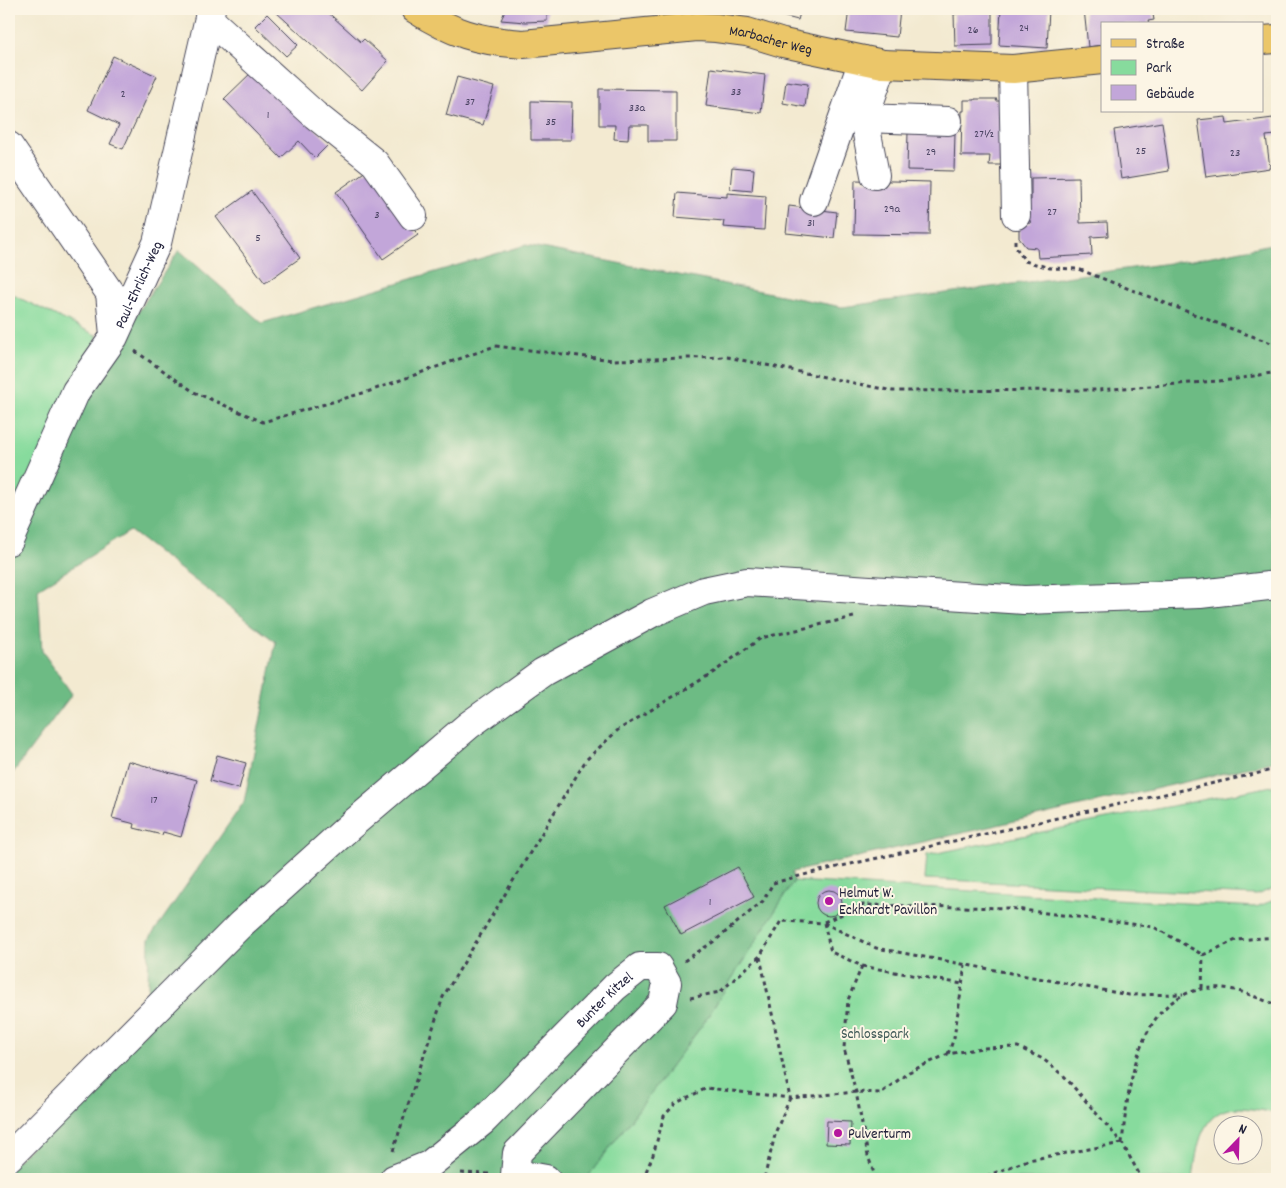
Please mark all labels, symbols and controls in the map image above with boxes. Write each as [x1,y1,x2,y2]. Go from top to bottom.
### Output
house number: 24 [1019,20,1029,37]
street label: Marbacher Weg [728,21,814,62]
house number: 26 [967,22,979,39]
legend [1101,22,1264,112]
text: Straße [1146,34,1185,56]
text: Park [1146,58,1172,80]
house number: 33 [731,84,741,101]
text: Gebäude [1146,84,1195,106]
house number: 2 [120,86,126,103]
house number: 37 [465,94,475,111]
house number: 33a [629,100,646,117]
house number: 1 [267,107,269,124]
house number: 35 [546,114,556,131]
house number: 27½ [974,126,994,143]
house number: 25 [1136,143,1146,160]
house number: 29 [926,144,936,161]
house number: 23 [1230,145,1240,162]
house number: 29a [884,201,901,218]
house number: 27 [1047,204,1057,221]
house number: 3 [374,207,380,224]
house number: 31 [807,215,815,232]
house number: 5 [255,230,261,247]
street label: Paul-Ehrlich-Weg [110,238,169,333]
house number: 17 [150,792,158,809]
place label: Helmut W. Eckhardt Pavillon [839,883,937,922]
house number: 1 [709,894,711,911]
marker: Helmut W. Eckhardt Pavillon [823,895,835,907]
street label: Bunter Kitzel [571,967,639,1034]
park label: Schlosspark [841,1024,909,1046]
north arrow [1214,1116,1264,1166]
text: N [1235,1119,1249,1140]
place label: Pulverturm [848,1124,911,1146]
marker: Pulverturm [832,1127,844,1139]

